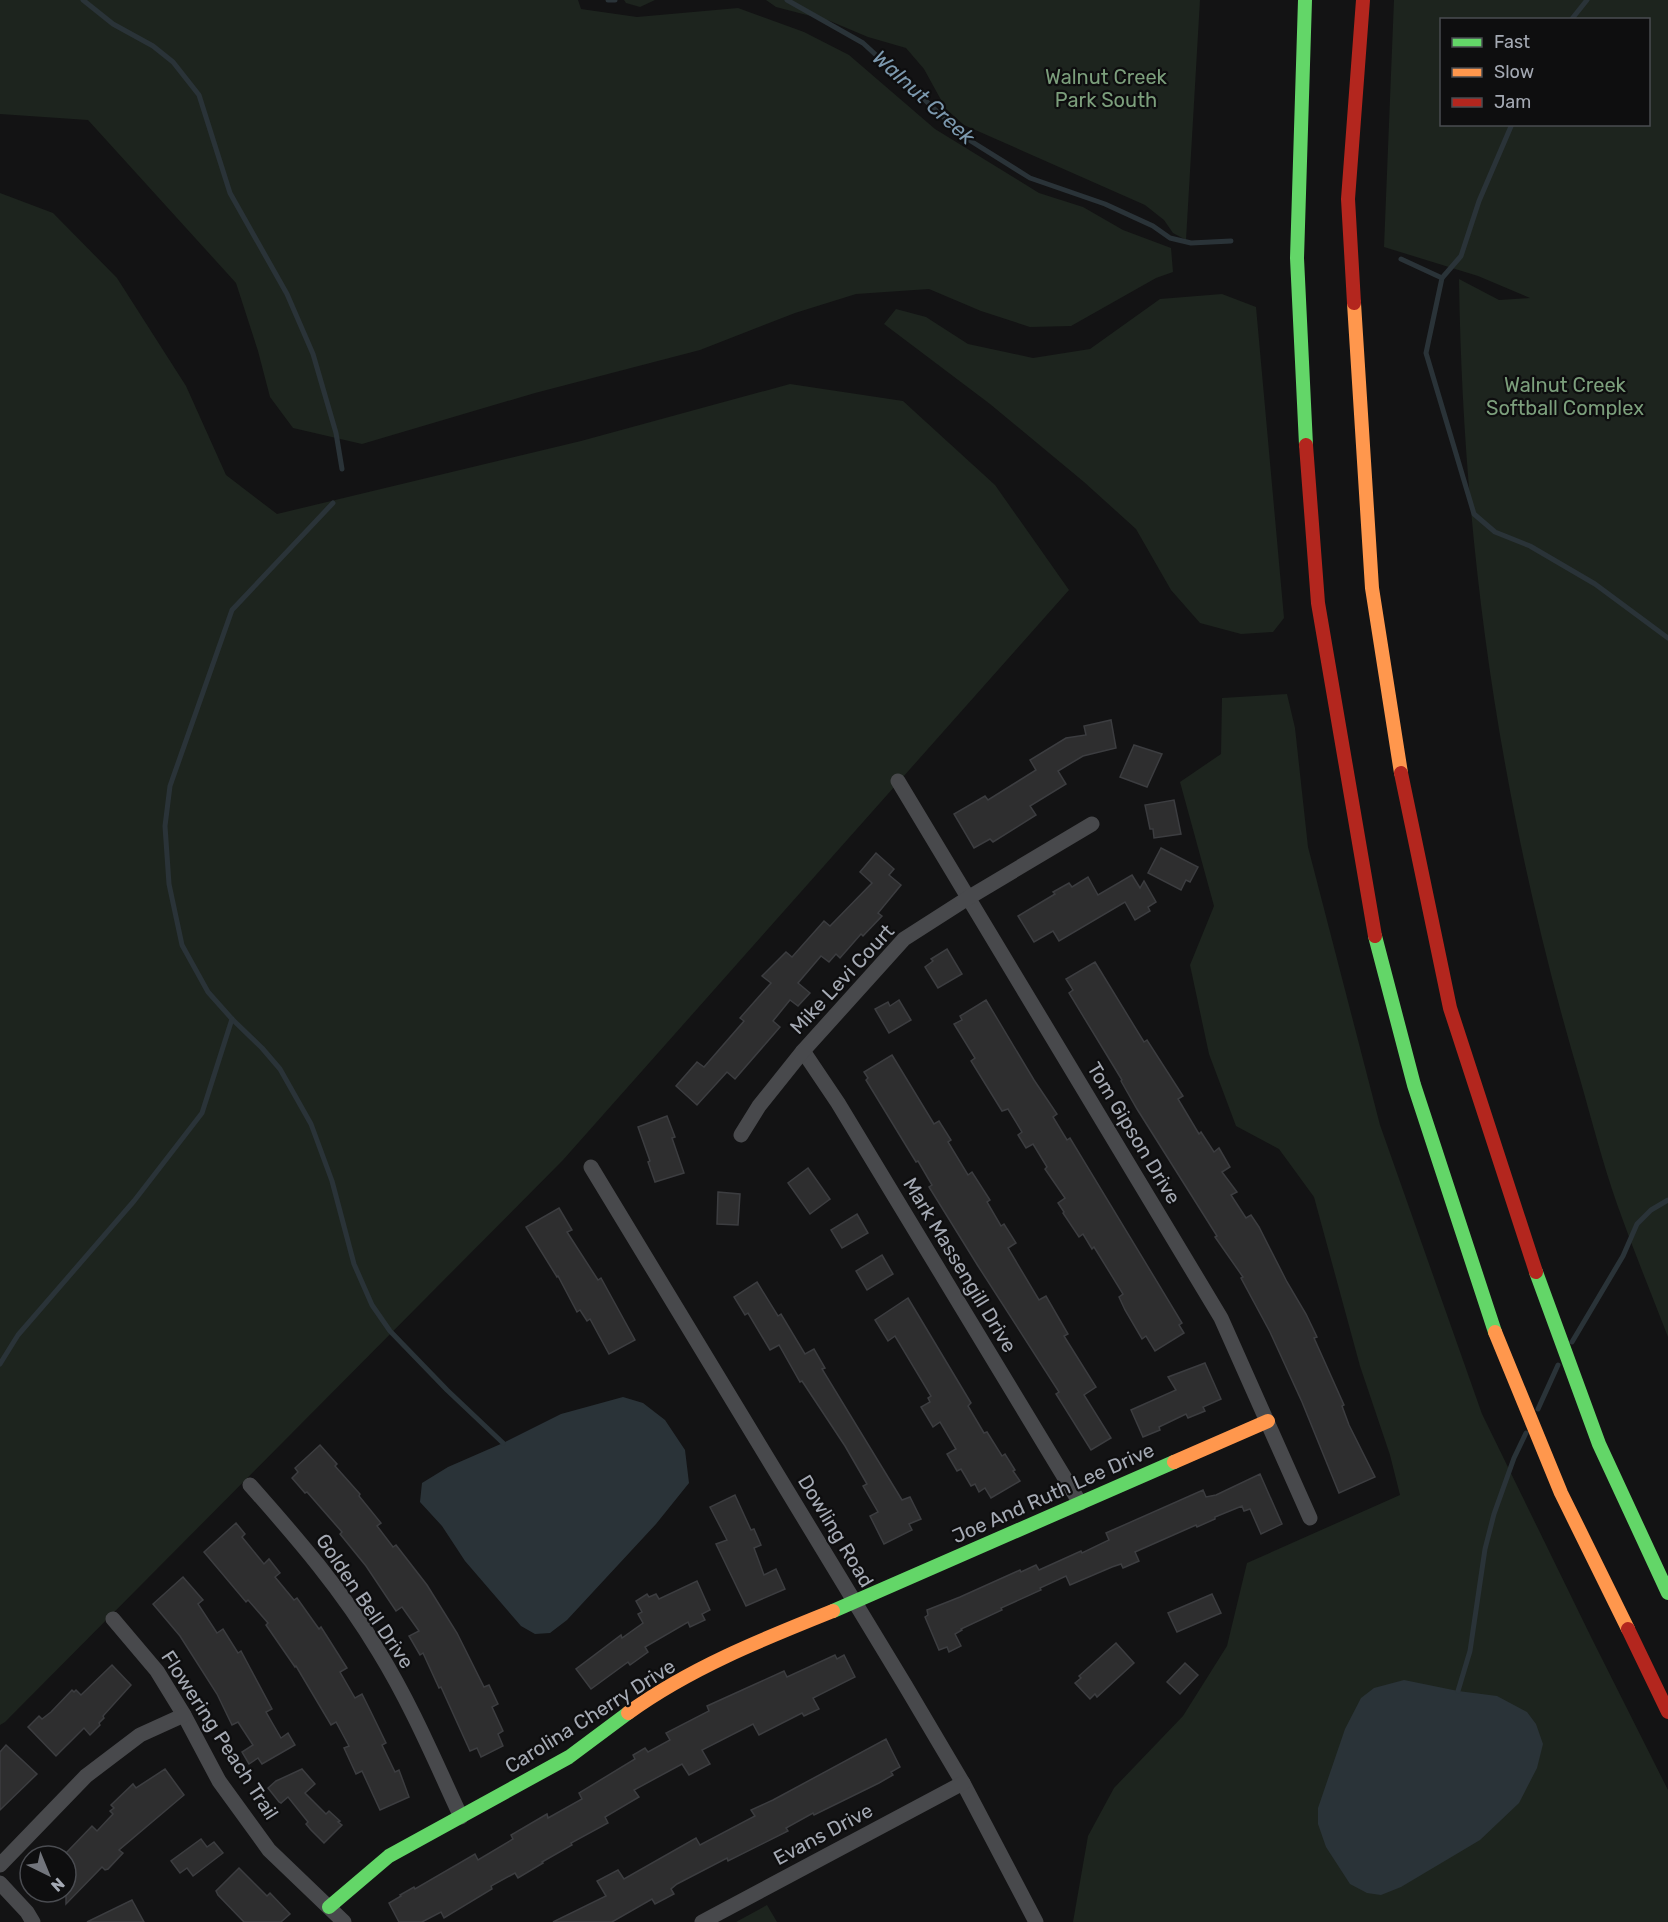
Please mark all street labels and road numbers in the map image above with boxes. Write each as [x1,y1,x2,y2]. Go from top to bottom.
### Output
street label: Mike Levi Court [785,919,899,1039]
street label: Tom Gipson Drive [1082,1058,1186,1208]
street label: Mark Massengill Drive [898,1173,1022,1357]
street label: Joe And Ruth Lee Drive [948,1438,1158,1548]
street label: Dowling Road [793,1470,879,1592]
street label: Golden Bell Drive [311,1529,419,1673]
street label: Flowering Peach Trail [156,1646,284,1824]
street label: Carolina Cherry Drive [500,1654,680,1778]
street label: Evans Drive [769,1798,877,1870]

